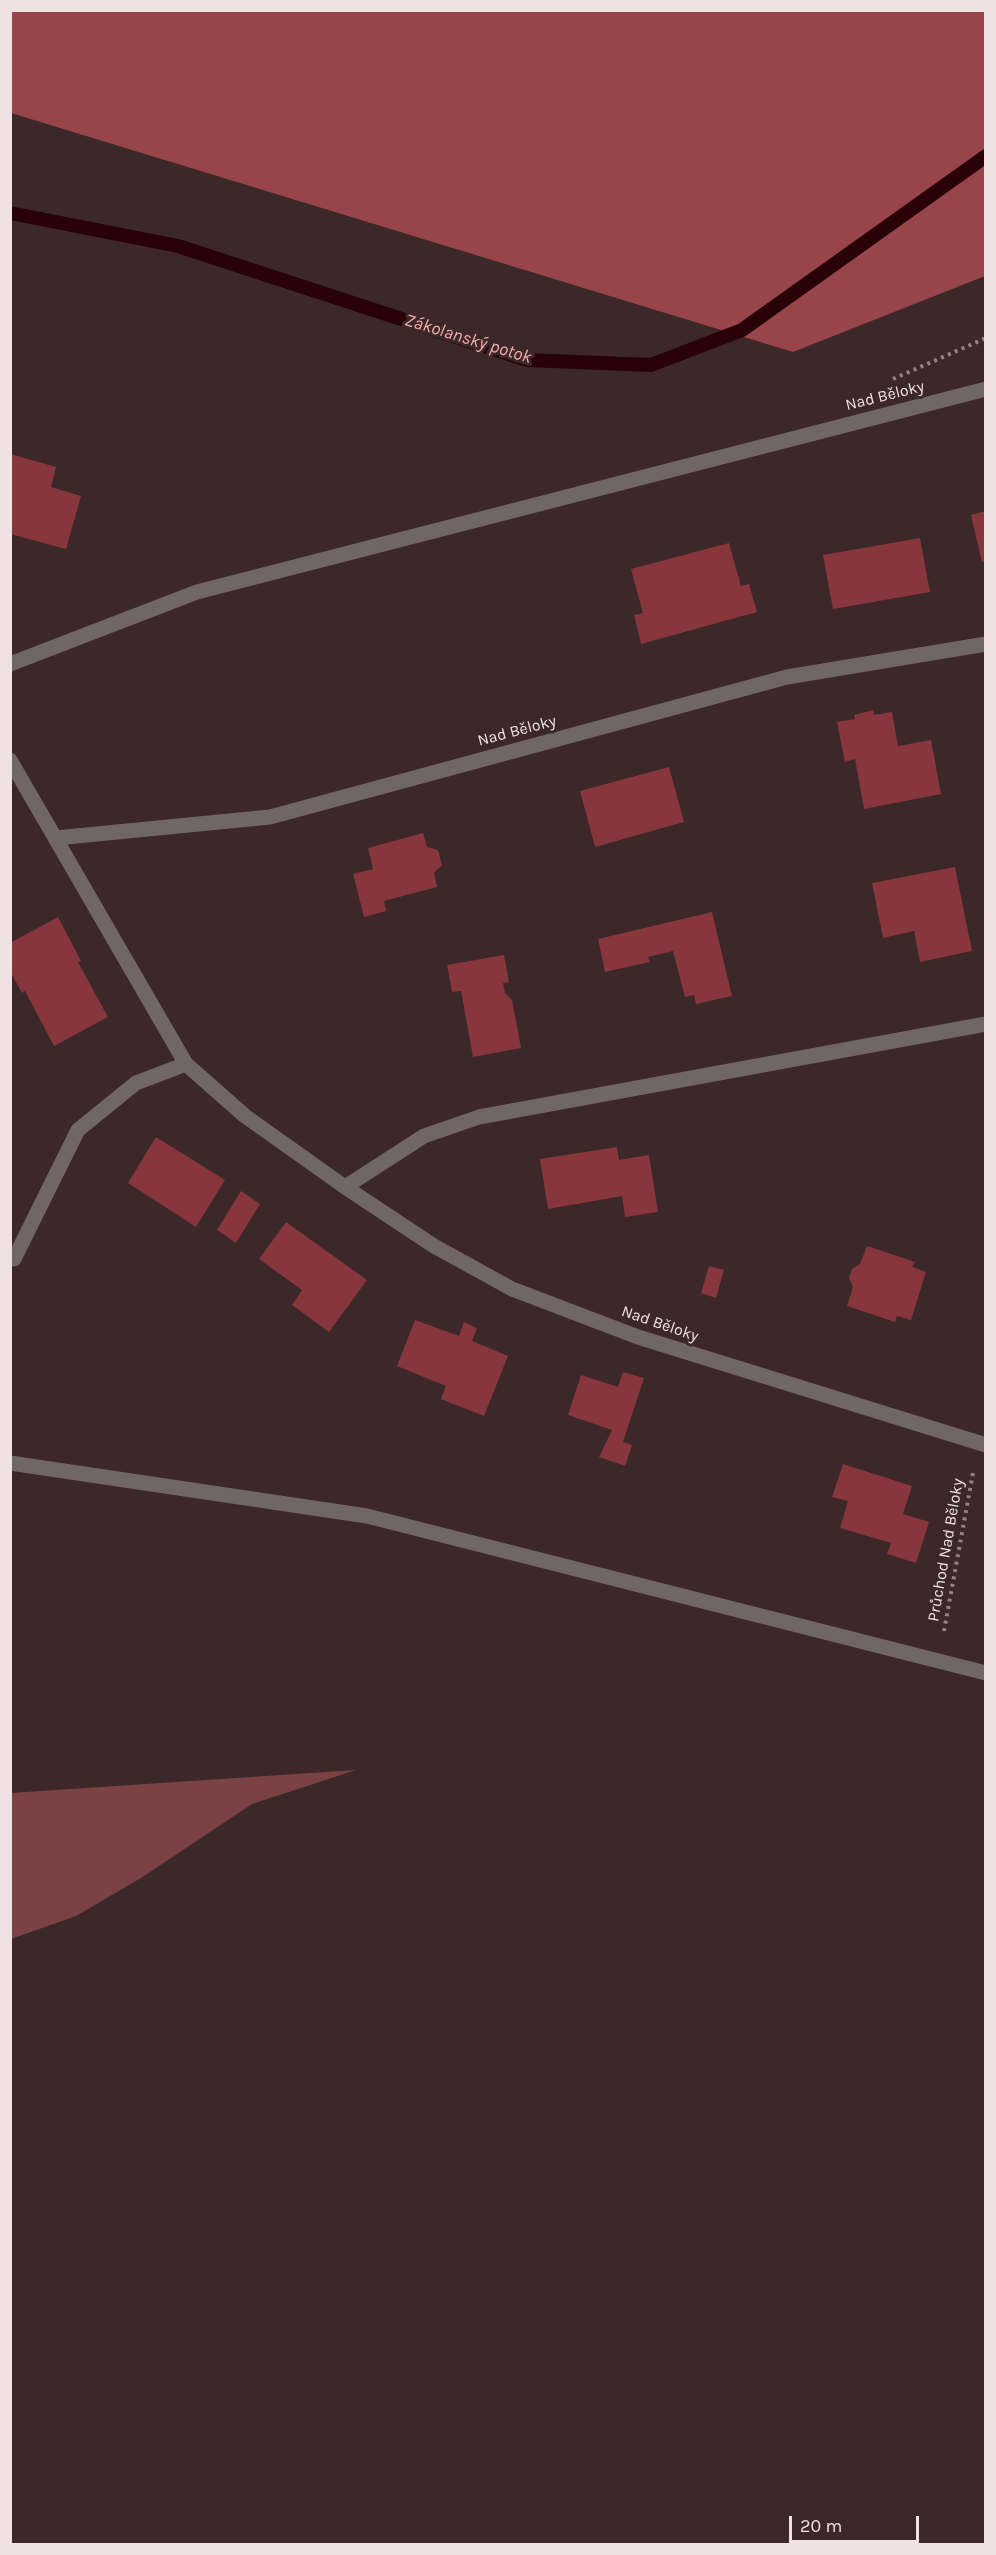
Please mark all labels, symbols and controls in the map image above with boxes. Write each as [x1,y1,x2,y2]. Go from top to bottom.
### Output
water label: Zákolanský potok [402,309,534,369]
street label: Nad Běloky [844,377,926,415]
street label: Nad Běloky [476,711,558,751]
street label: Nad Běloky [619,1302,701,1346]
street label: Průchod Nad Běloky [924,1477,968,1623]
scale bar [792,2504,922,2542]
text: 20 m [800,2515,842,2537]

